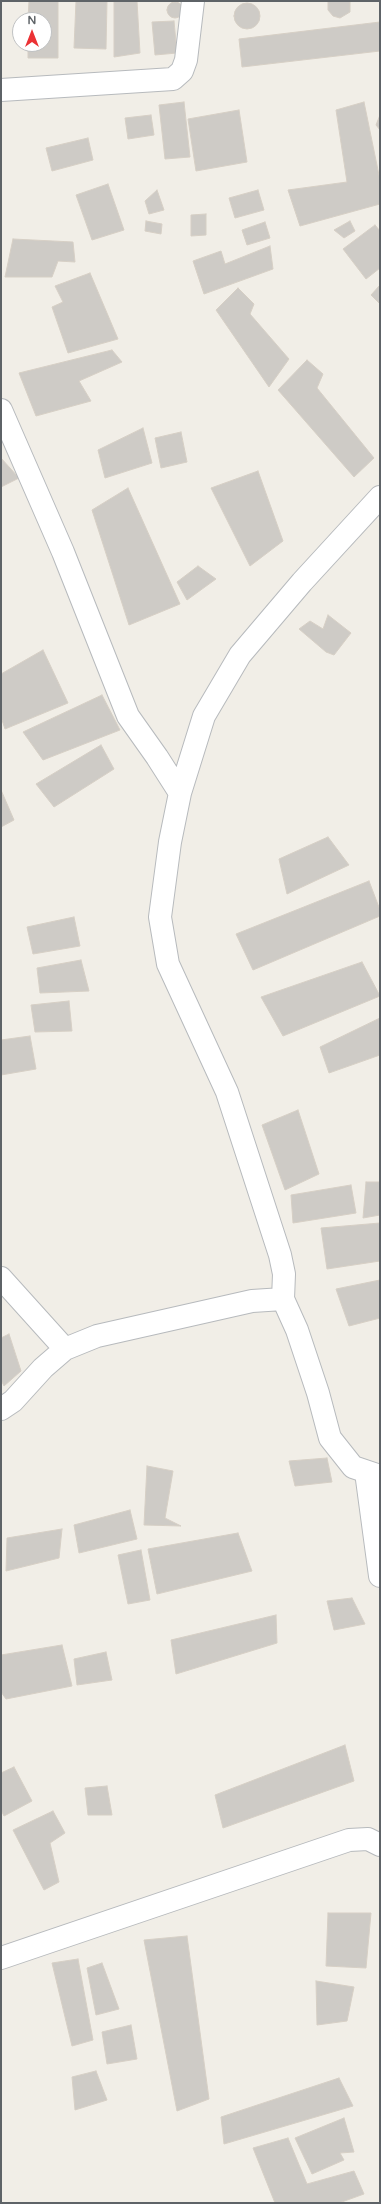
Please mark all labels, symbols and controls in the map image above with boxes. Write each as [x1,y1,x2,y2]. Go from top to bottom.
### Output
north arrow [12,12,52,52]
text: N [28,14,36,27]

